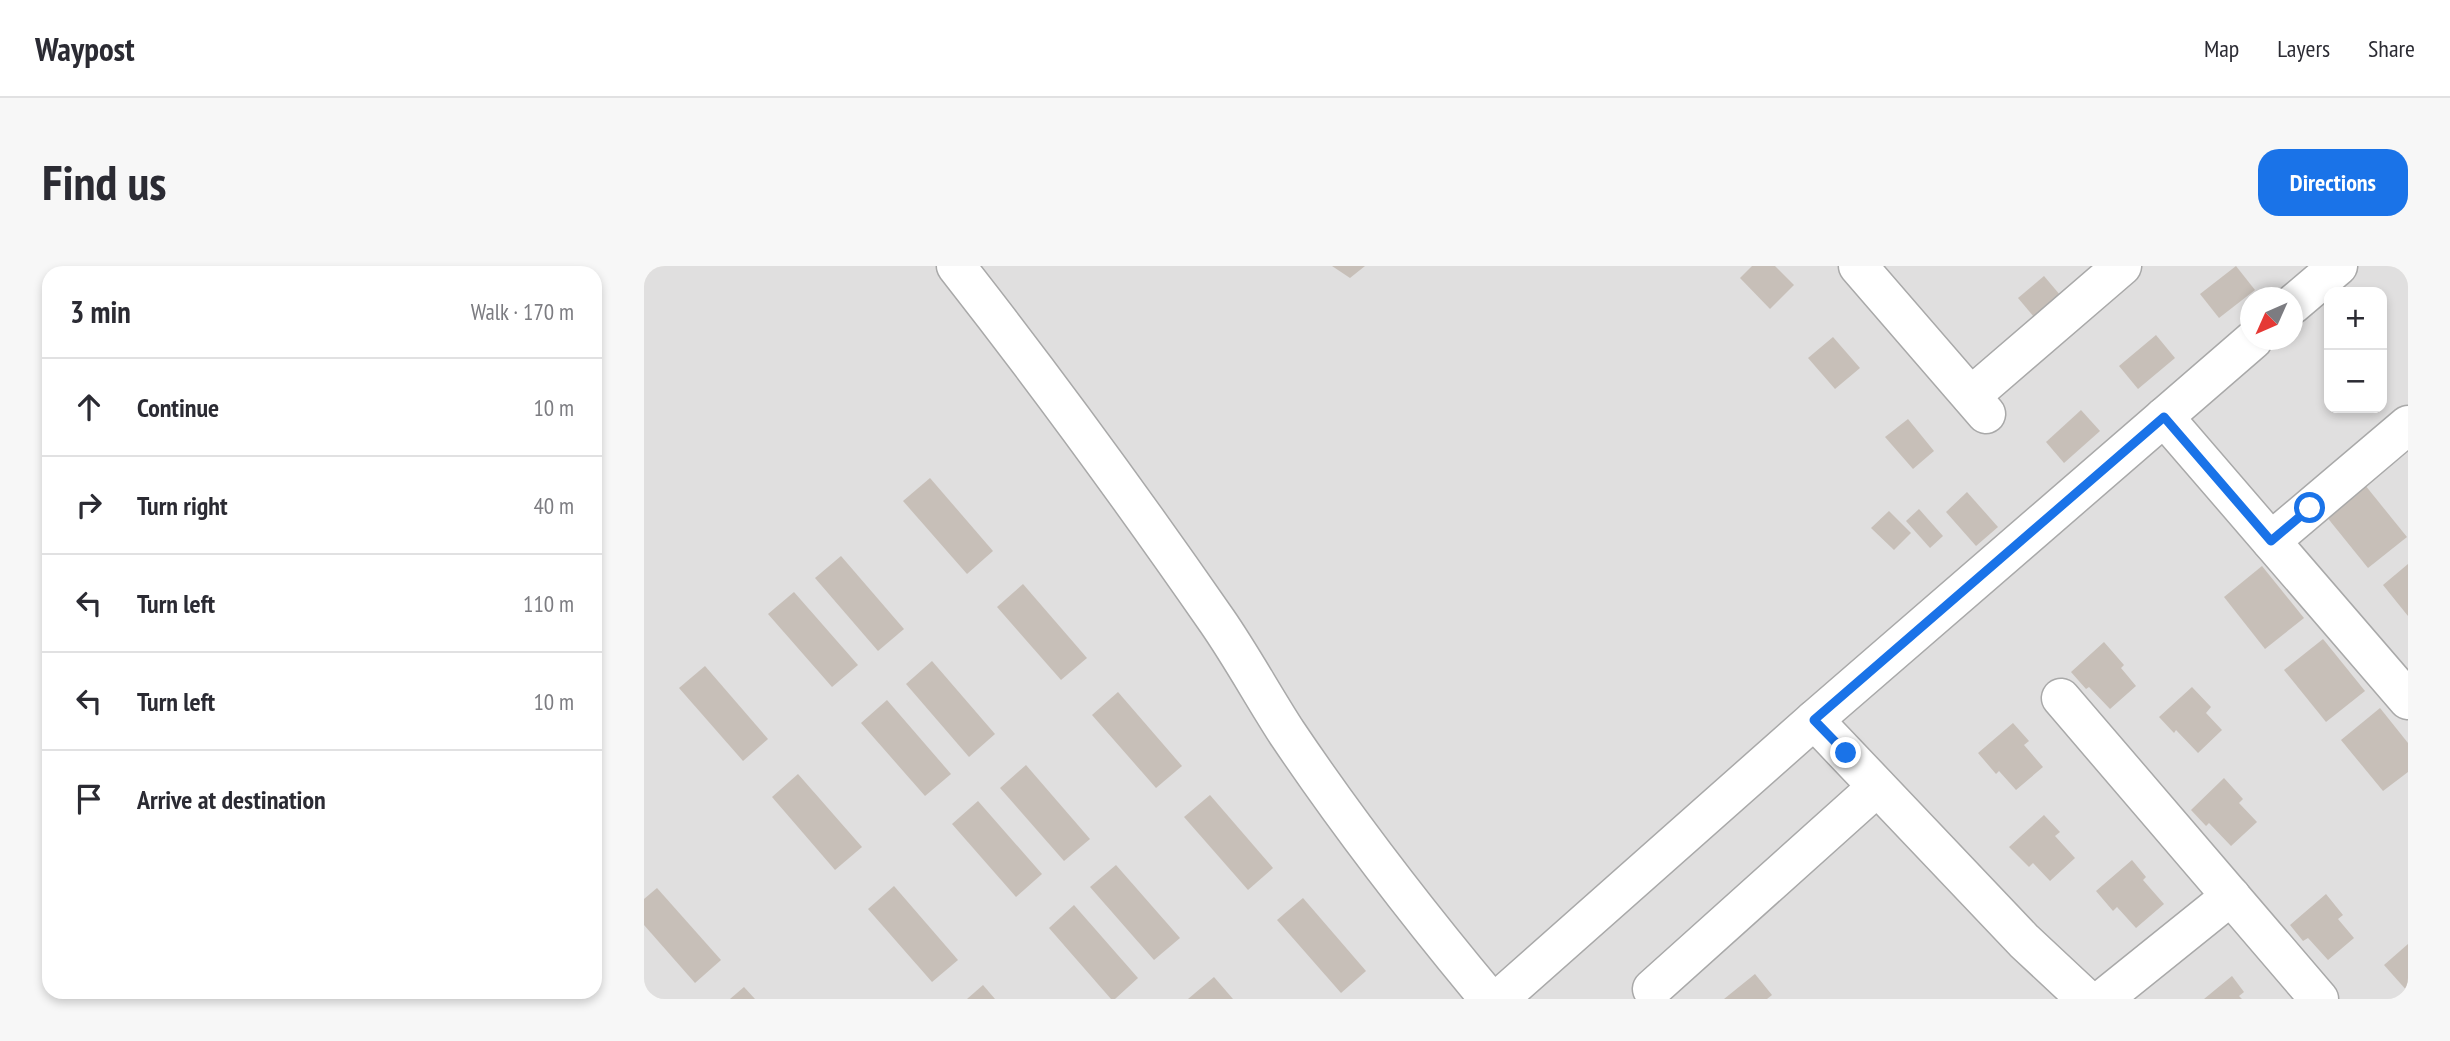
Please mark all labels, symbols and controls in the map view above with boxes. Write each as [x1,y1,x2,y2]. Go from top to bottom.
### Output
text: Waypost [35,27,135,70]
text: Map [2204,33,2239,64]
text: Layers [2277,33,2330,64]
text: Share [2368,33,2415,64]
button: Directions [2258,149,2408,216]
text: Find us [42,150,166,214]
north arrow [2240,287,2303,350]
map controls [2324,287,2387,413]
button: + [2324,287,2387,350]
text: 3 min [70,292,131,331]
text: Walk · 170 m [471,297,574,326]
button: − [2324,350,2387,413]
icon: ahead [70,388,108,426]
text: Continue [137,391,219,424]
text: 10 m [533,393,574,422]
icon: right [70,486,108,524]
text: Turn right [137,489,228,522]
text: 40 m [533,491,574,520]
route start [2294,492,2325,523]
icon: left [70,584,108,622]
text: Turn left [137,587,215,620]
text: 110 m [523,589,574,618]
icon: left [70,682,108,720]
text: Turn left [137,685,215,718]
text: 10 m [533,687,574,716]
route end [1830,737,1861,768]
icon: arrive [70,780,108,818]
text: Arrive at destination [137,783,326,816]

